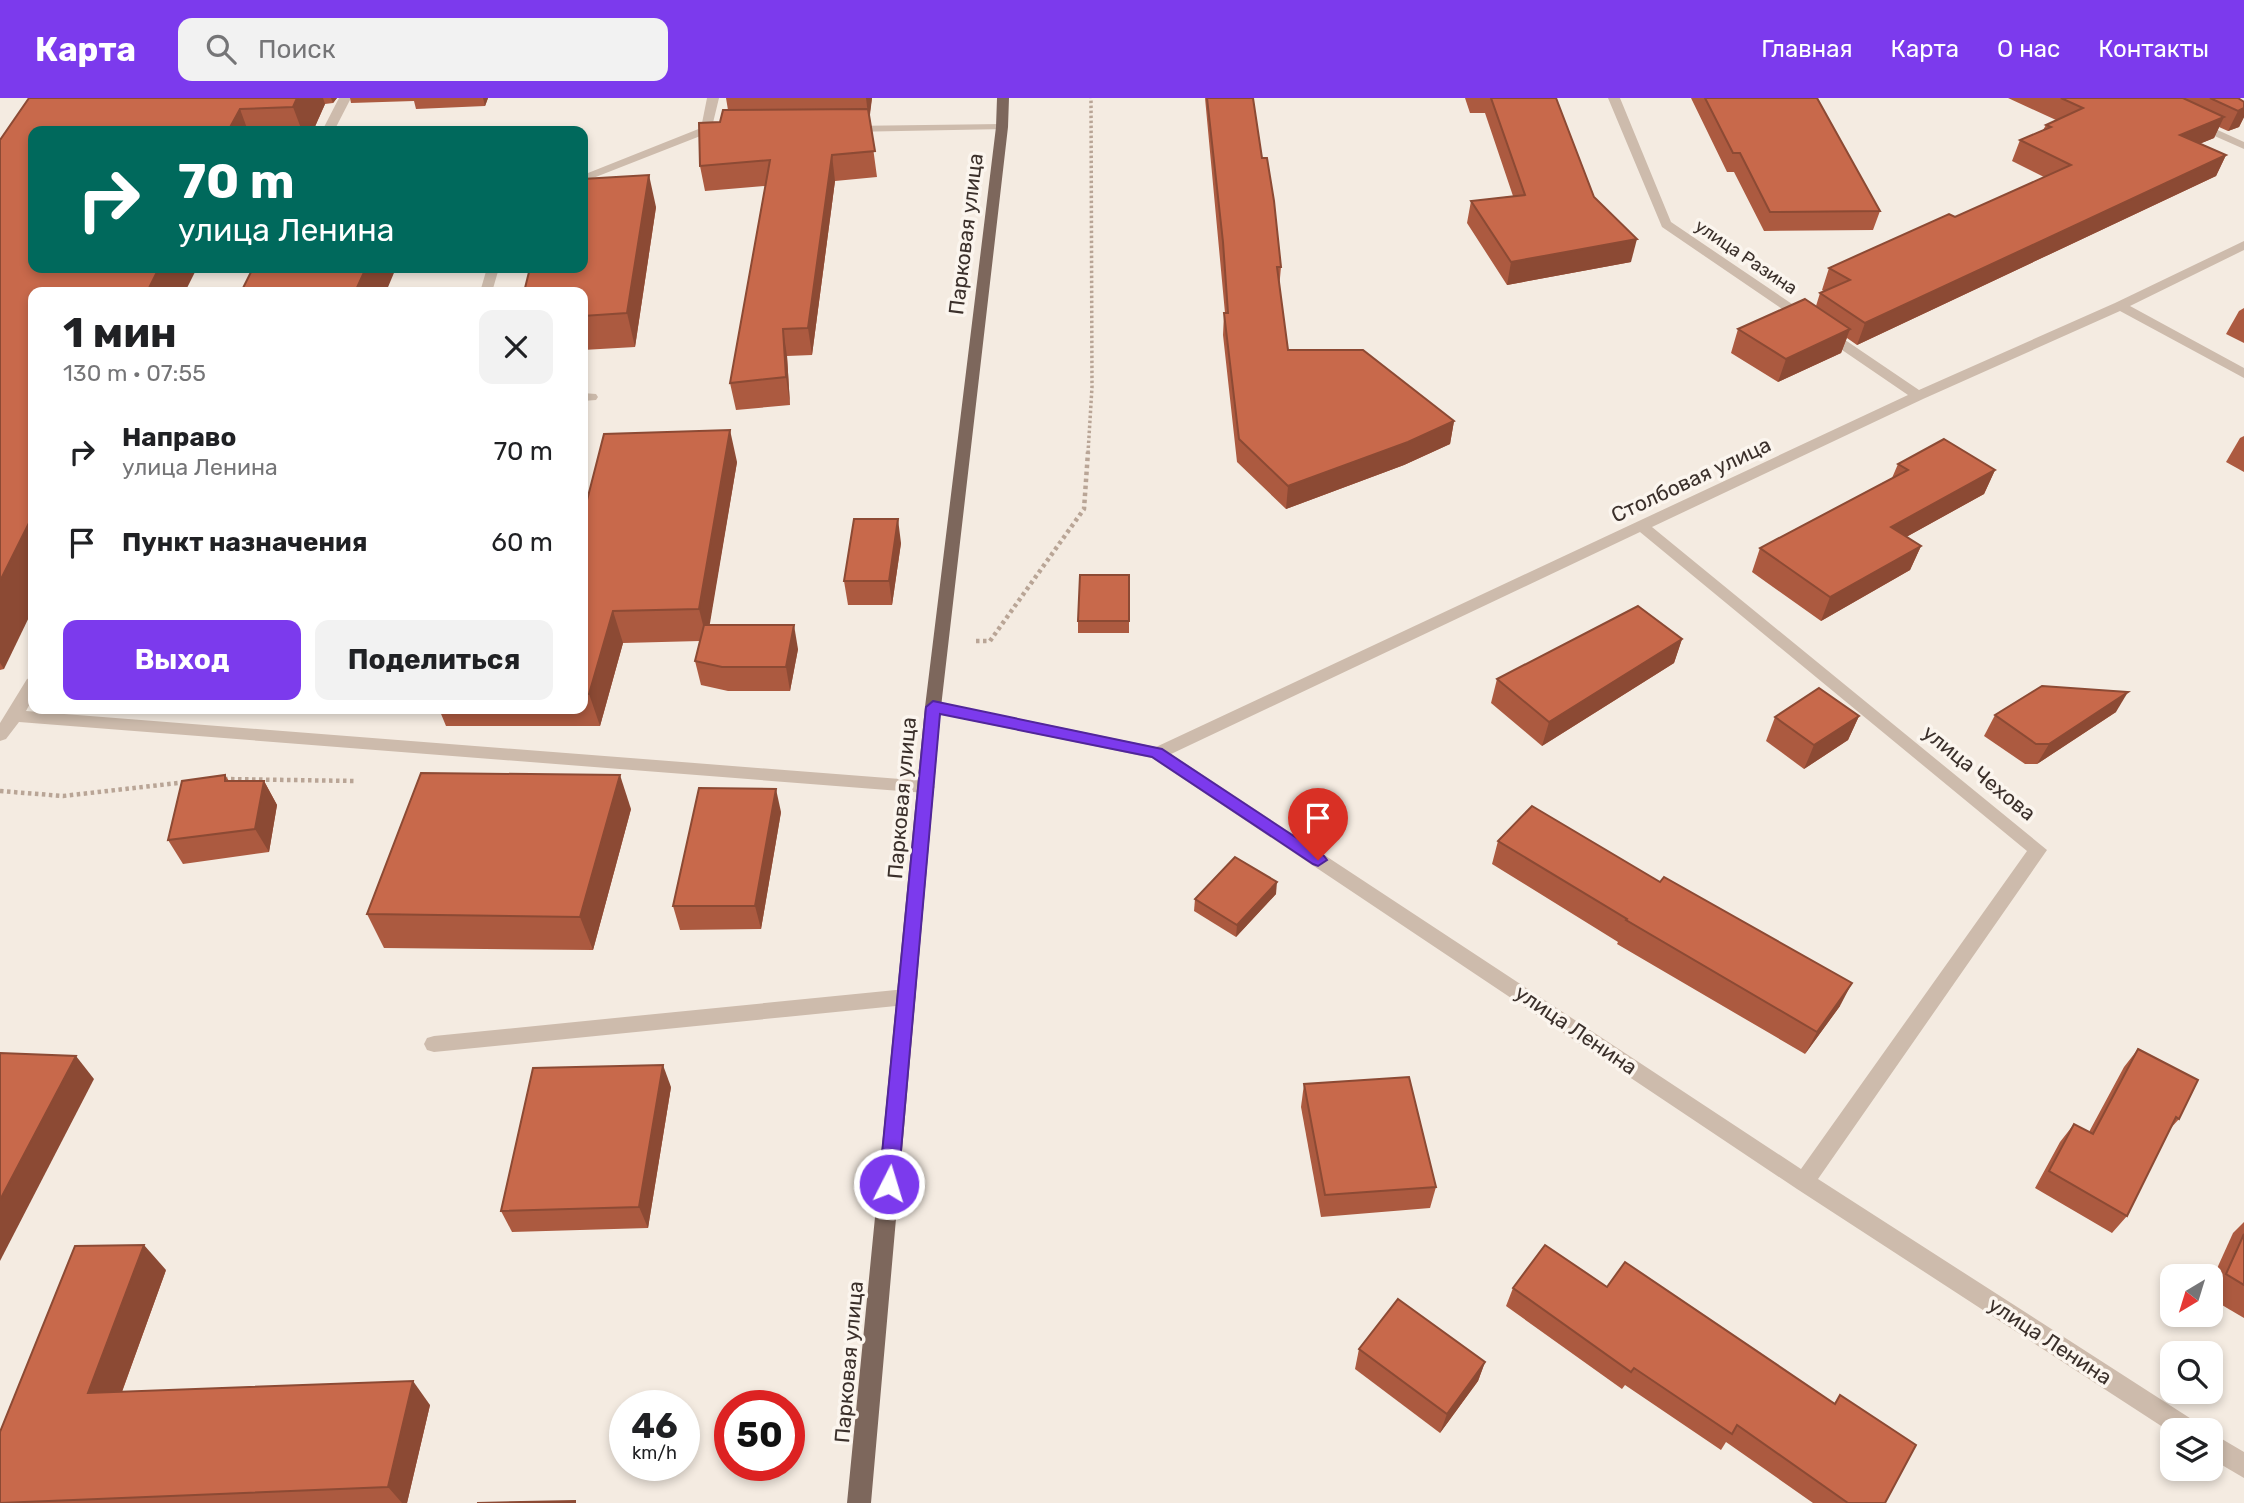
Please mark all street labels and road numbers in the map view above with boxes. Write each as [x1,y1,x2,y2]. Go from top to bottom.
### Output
street label: Парковая улица [943,152,988,316]
street label: улица Разина [1691,215,1801,299]
street label: Столбовая улица [1607,432,1775,528]
street label: Парковая улица [882,716,921,880]
street label: улица Чехова [1918,720,2041,826]
street label: улица Ленина [1510,979,1642,1080]
street label: Парковая улица [829,1280,868,1444]
street label: улица Ленина [1984,1291,2117,1390]

